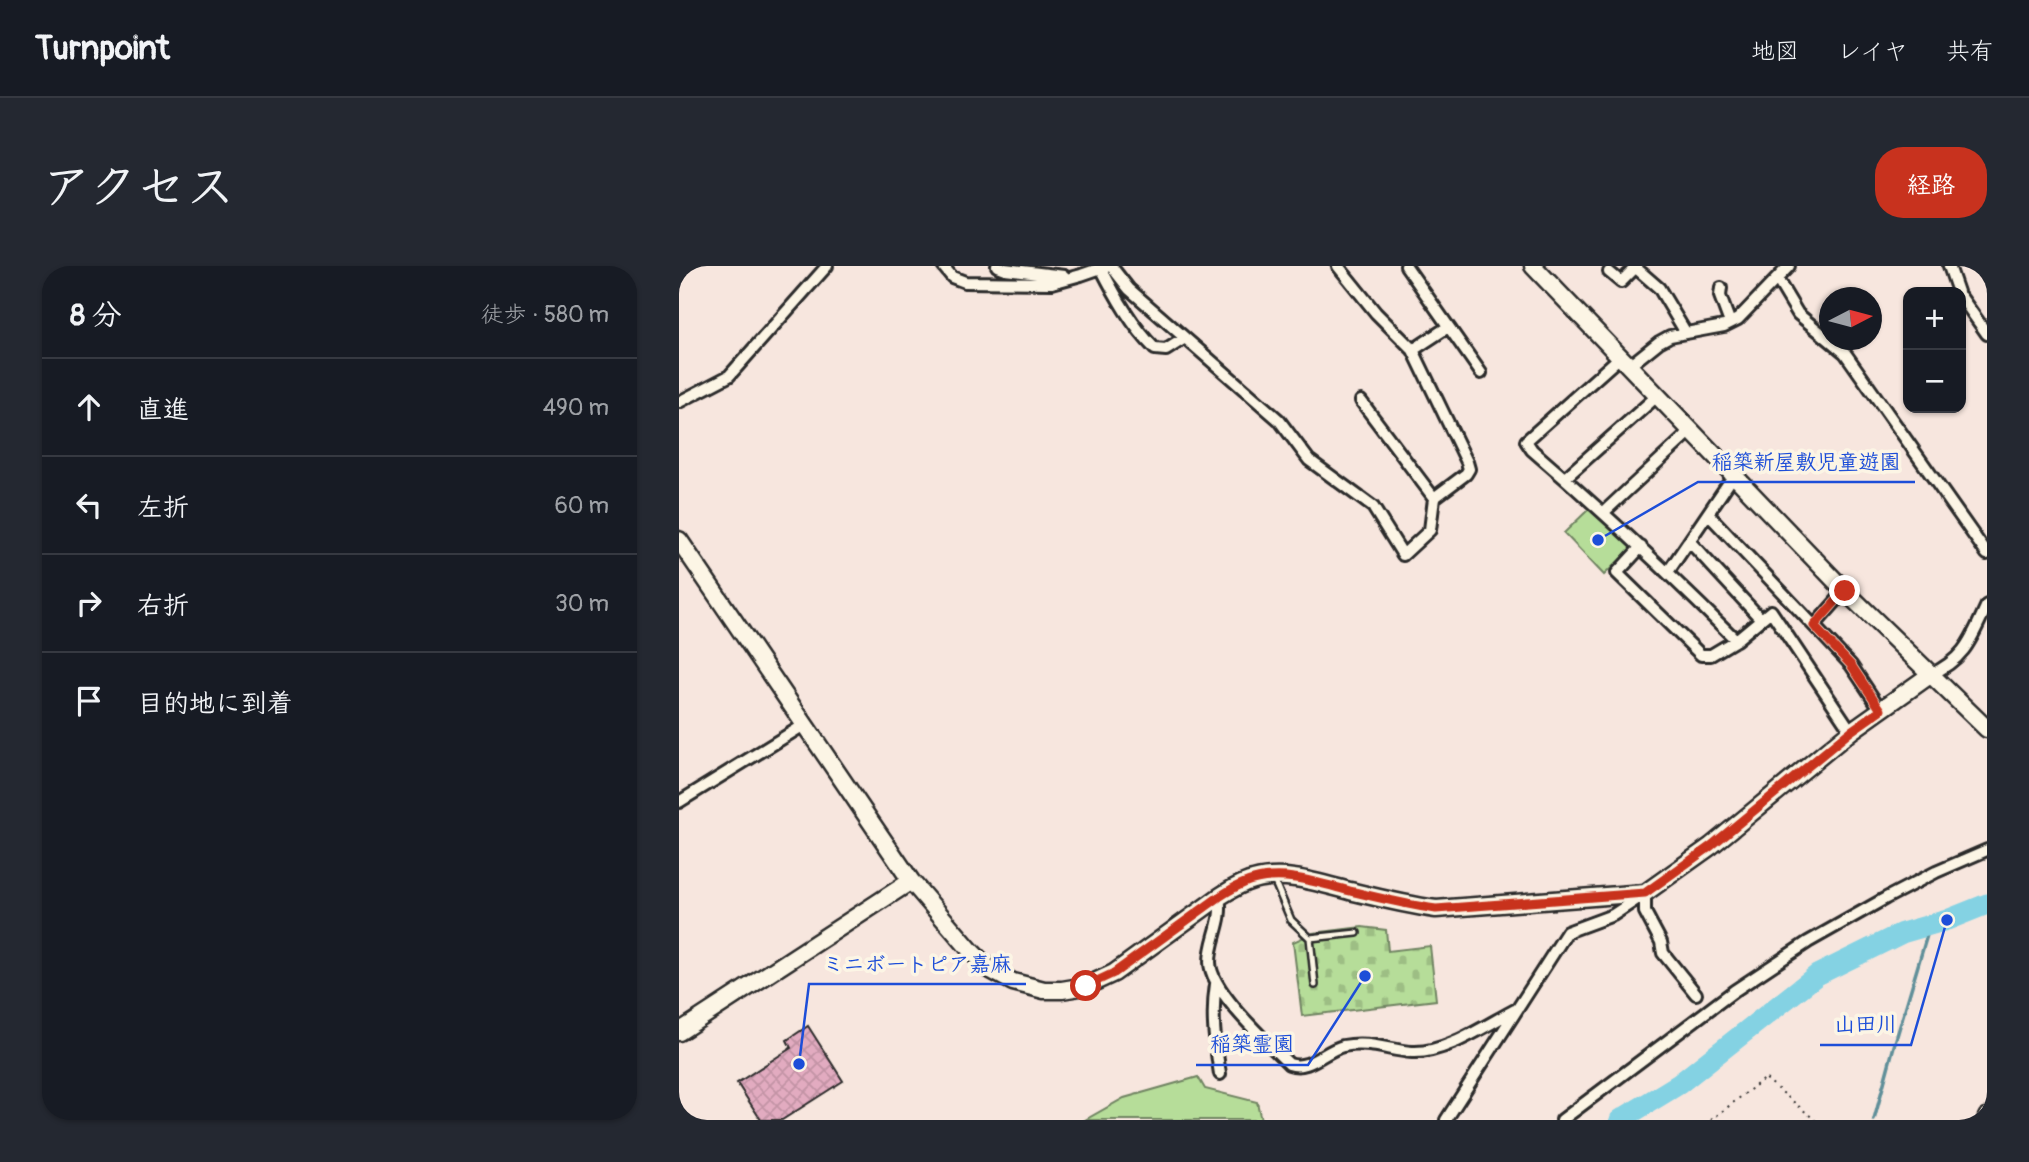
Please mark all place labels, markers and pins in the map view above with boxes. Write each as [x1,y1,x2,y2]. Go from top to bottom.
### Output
callout: 稲築新屋敷児童遊園 [1698,440,1915,482]
callout: ミニボートピア嘉麻 [809,942,1026,984]
callout: 山田川 [1820,1003,1911,1045]
callout: 稲築霊園 [1196,1023,1308,1065]

